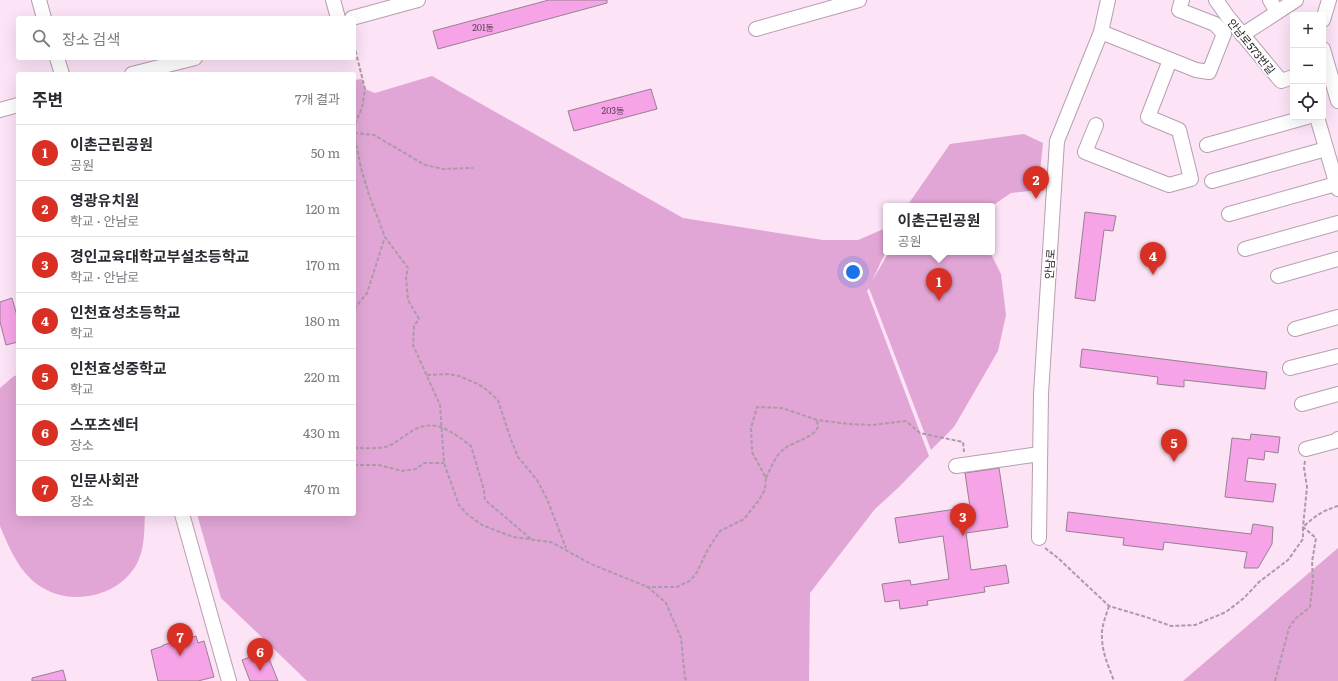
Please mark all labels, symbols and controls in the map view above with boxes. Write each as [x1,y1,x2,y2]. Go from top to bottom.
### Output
map controls [1290,12,1326,120]
button: + [1290,12,1326,48]
street label: 안남로573번길 [1225,15,1279,77]
search box [16,16,356,60]
house number: 201동 [472,20,494,34]
icon: search [30,27,52,49]
text: 장소 검색 [62,27,120,50]
button: − [1290,48,1326,84]
button: locate [1290,84,1326,120]
text: 주변 [32,86,63,111]
text: 7개 결과 [295,89,340,108]
house number: 203동 [602,103,624,117]
text: 이촌근린공원 [70,132,153,155]
text: 1 [42,143,48,162]
text: 50 m [311,143,340,162]
text: 공원 [70,155,94,174]
pin: 2 [1023,166,1049,199]
text: 영광유치원 [70,188,139,211]
text: 2 [42,199,48,218]
text: 120 m [305,199,340,218]
popup [883,203,995,255]
text: 이촌근린공원 [898,208,980,231]
text: 학교 · 안남로 [70,211,139,230]
text: 공원 [898,231,922,250]
pin: 4 [1140,242,1166,275]
text: 경인교육대학교부설초등학교 [70,244,249,267]
street label: 안남로 [1040,248,1058,280]
text: 3 [41,255,49,274]
text: 170 m [306,255,340,274]
your location [843,262,863,282]
text: 학교 · 안남로 [70,267,139,286]
pin: 1 [926,268,952,301]
text: 인천효성초등학교 [70,300,180,323]
text: 4 [41,311,49,330]
text: 180 m [305,311,340,330]
text: 학교 [70,323,94,342]
text: 인천효성중학교 [70,356,167,379]
text: 5 [41,367,49,386]
text: 220 m [304,367,340,386]
text: 학교 [70,379,94,398]
text: 스포츠센터 [70,412,139,435]
text: 6 [41,423,49,442]
text: 430 m [303,423,340,442]
pin: 5 [1161,429,1187,462]
text: 장소 [70,435,94,454]
text: 인문사회관 [70,468,139,491]
text: 7 [41,479,49,498]
text: 470 m [304,479,340,498]
text: 장소 [70,491,94,510]
pin: 3 [950,503,976,536]
pin: 7 [167,623,193,656]
pin: 6 [247,638,273,671]

